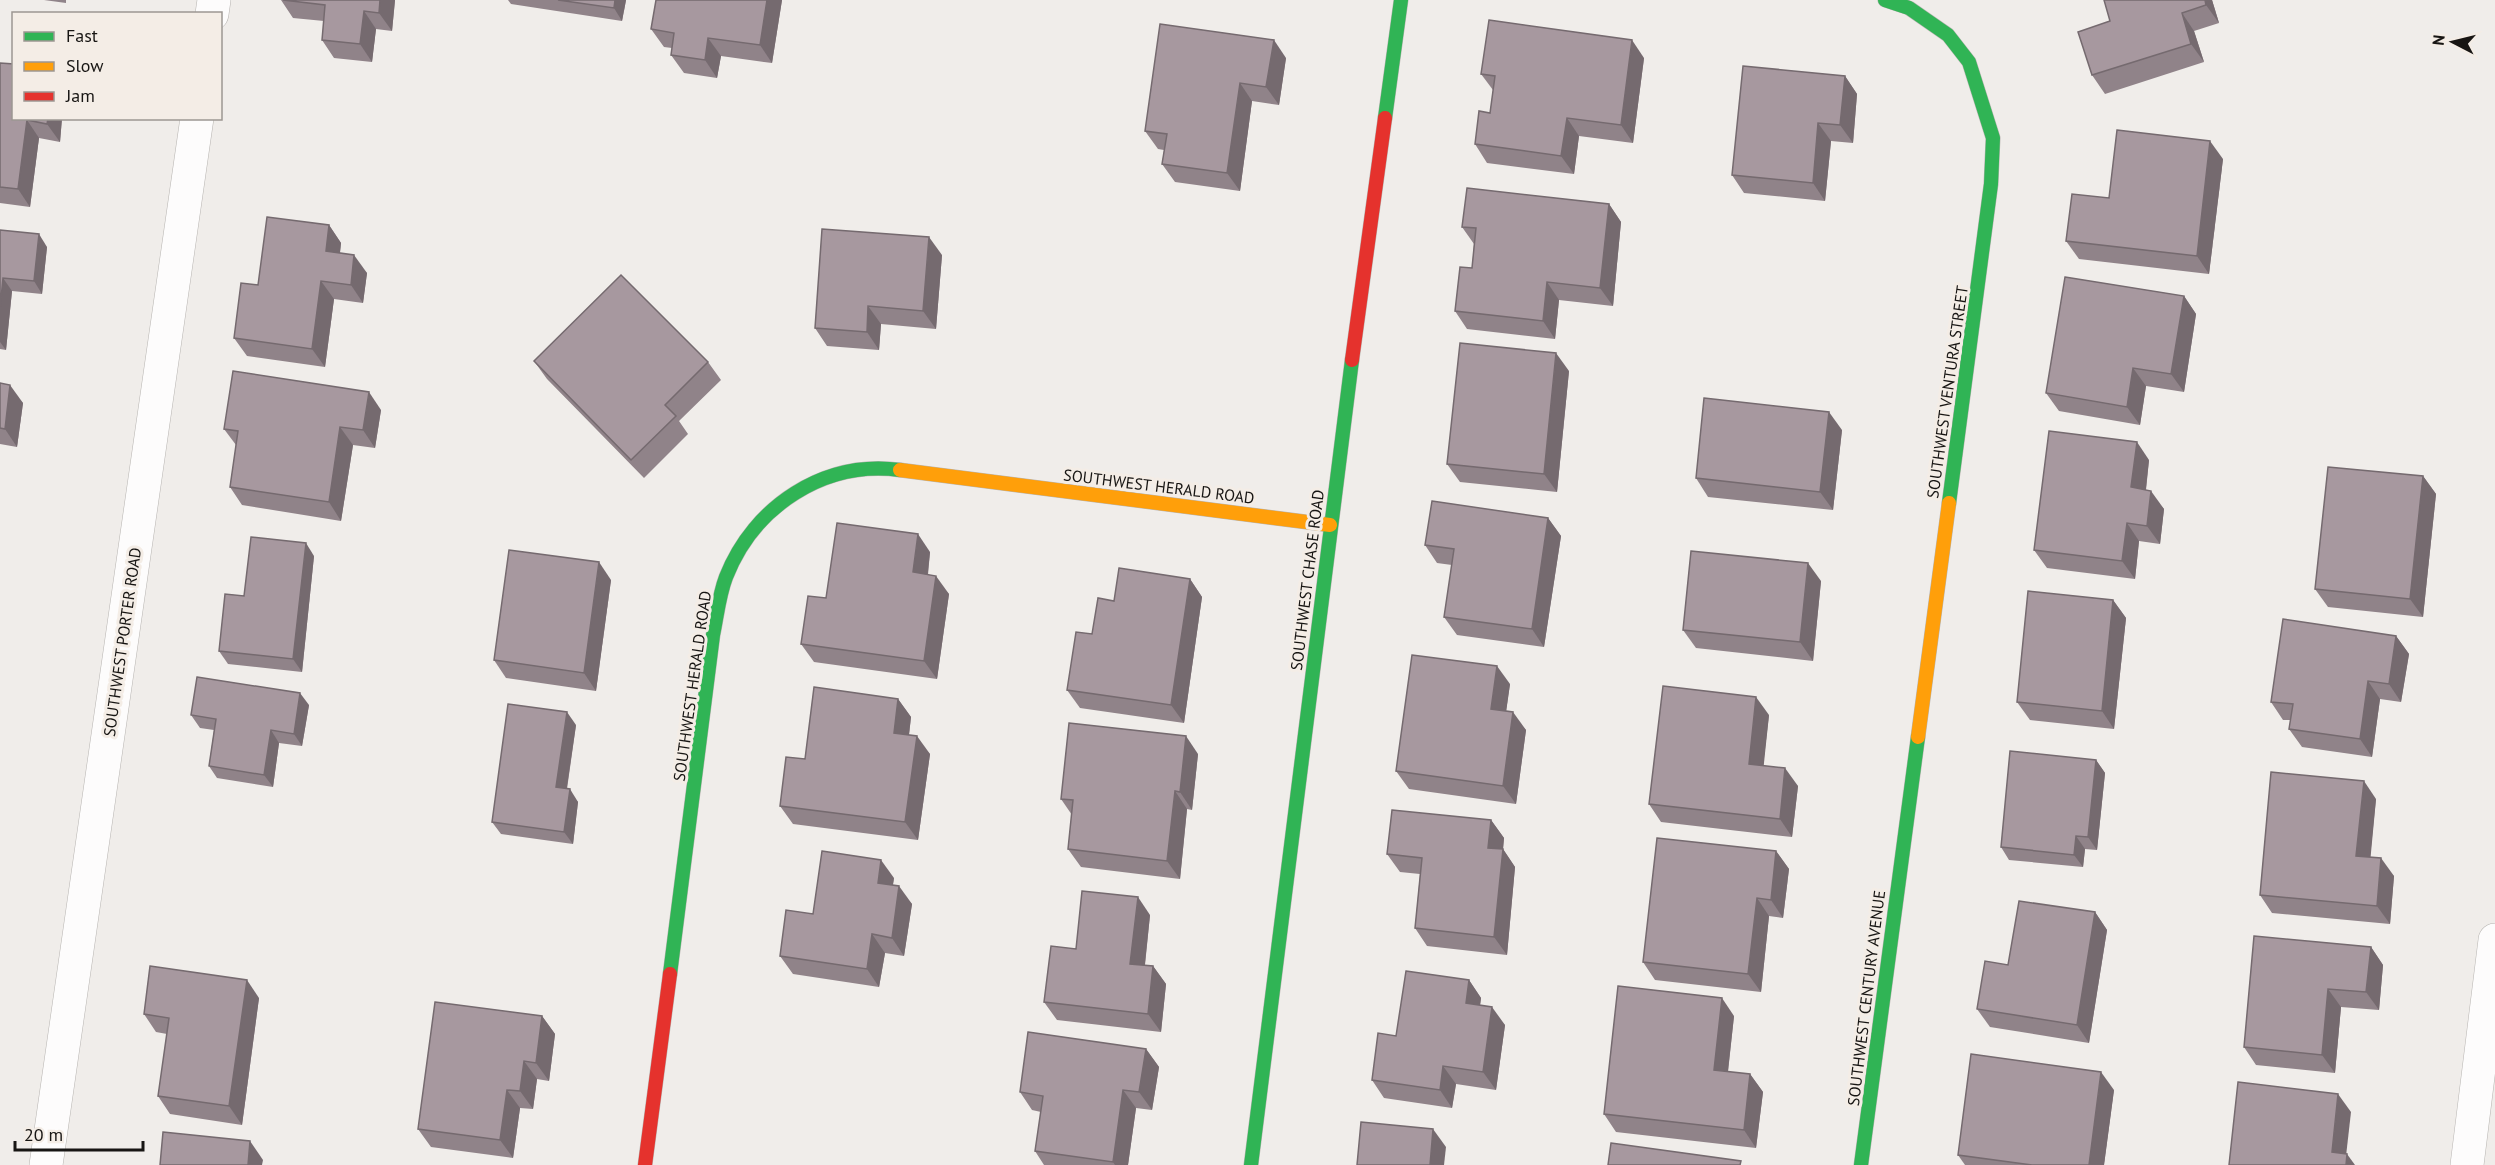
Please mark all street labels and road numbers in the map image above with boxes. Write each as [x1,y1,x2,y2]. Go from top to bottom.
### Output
street label: SOUTHWEST VENTURA STREET [1922,284,1972,500]
street label: SOUTHWEST HERALD ROAD [1062,464,1256,508]
street label: SOUTHWEST CHASE ROAD [1286,488,1328,672]
street label: SOUTHWEST PORTER ROAD [99,546,145,738]
street label: SOUTHWEST HERALD ROAD [669,589,715,783]
street label: SOUTHWEST CENTURY AVENUE [1843,889,1889,1107]

